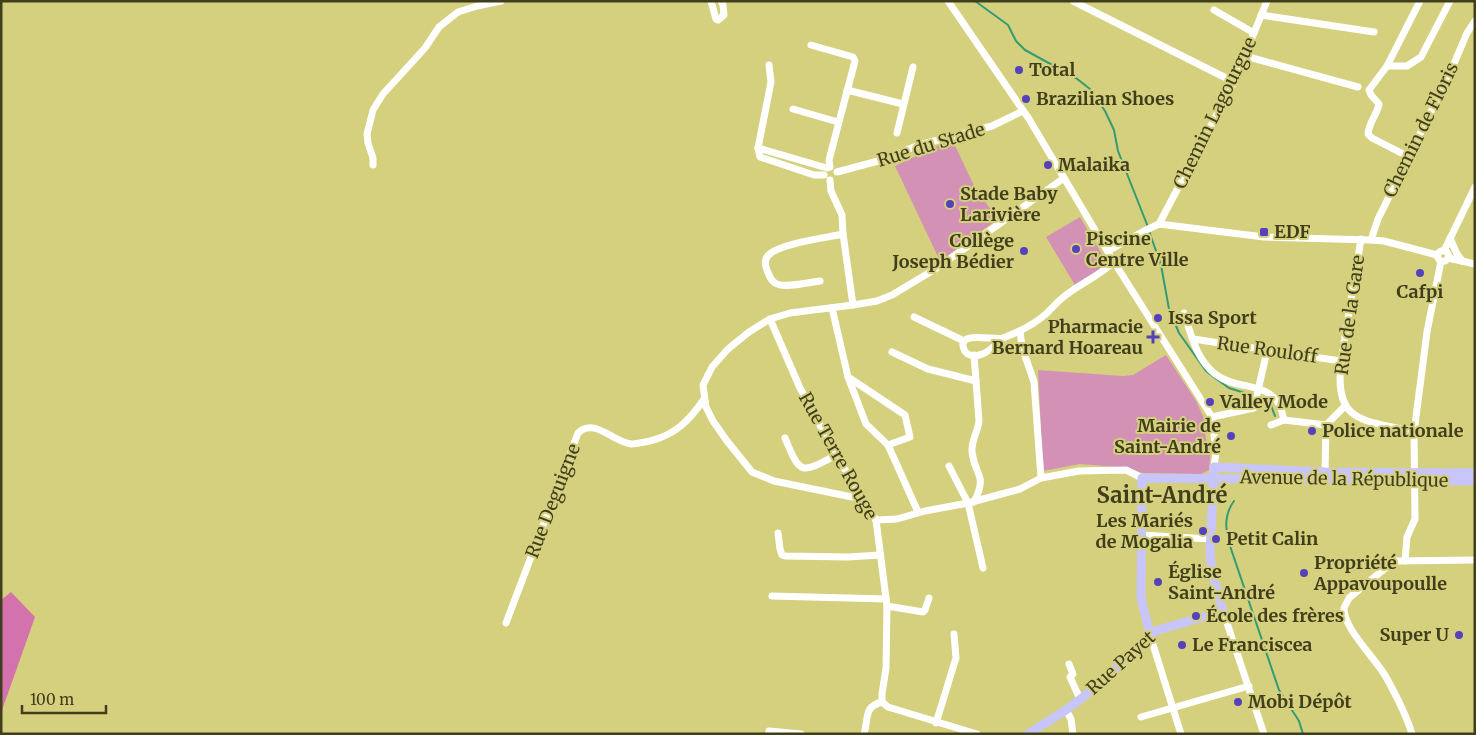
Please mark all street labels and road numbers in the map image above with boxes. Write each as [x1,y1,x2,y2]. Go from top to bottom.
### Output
street label: Chemin Lagourgue [1168,33,1261,192]
street label: Chemin de Floris [1378,58,1463,201]
street label: Rue du Stade [874,117,987,172]
street label: Rue de la Gare [1330,253,1369,376]
street label: Rue Rouloff [1215,331,1320,368]
street label: Rue Terre Rouge [794,388,883,523]
street label: Rue Deguigne [520,440,585,561]
street label: Avenue de la République [1239,465,1448,492]
street label: Rue Payet [1082,626,1160,699]

